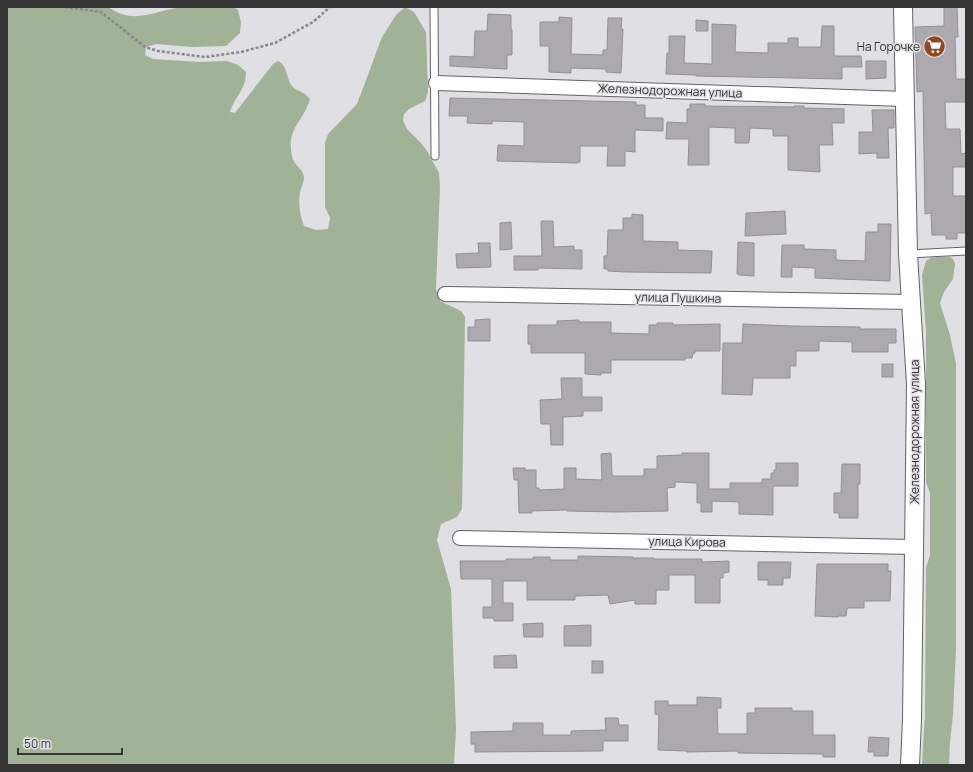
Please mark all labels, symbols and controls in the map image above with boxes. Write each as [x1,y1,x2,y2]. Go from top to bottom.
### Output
supermarket icon: На Горочке [922,34,948,60]
place label: На Горочке [857,38,920,55]
street label: Железнодорожная улица [597,79,743,102]
street label: улица Пушкина [635,288,721,307]
street label: Железнодорожная улица [906,360,923,504]
street label: улица Кирова [648,532,726,551]
scale bar [18,730,122,756]
text: 50 m [24,735,51,752]

